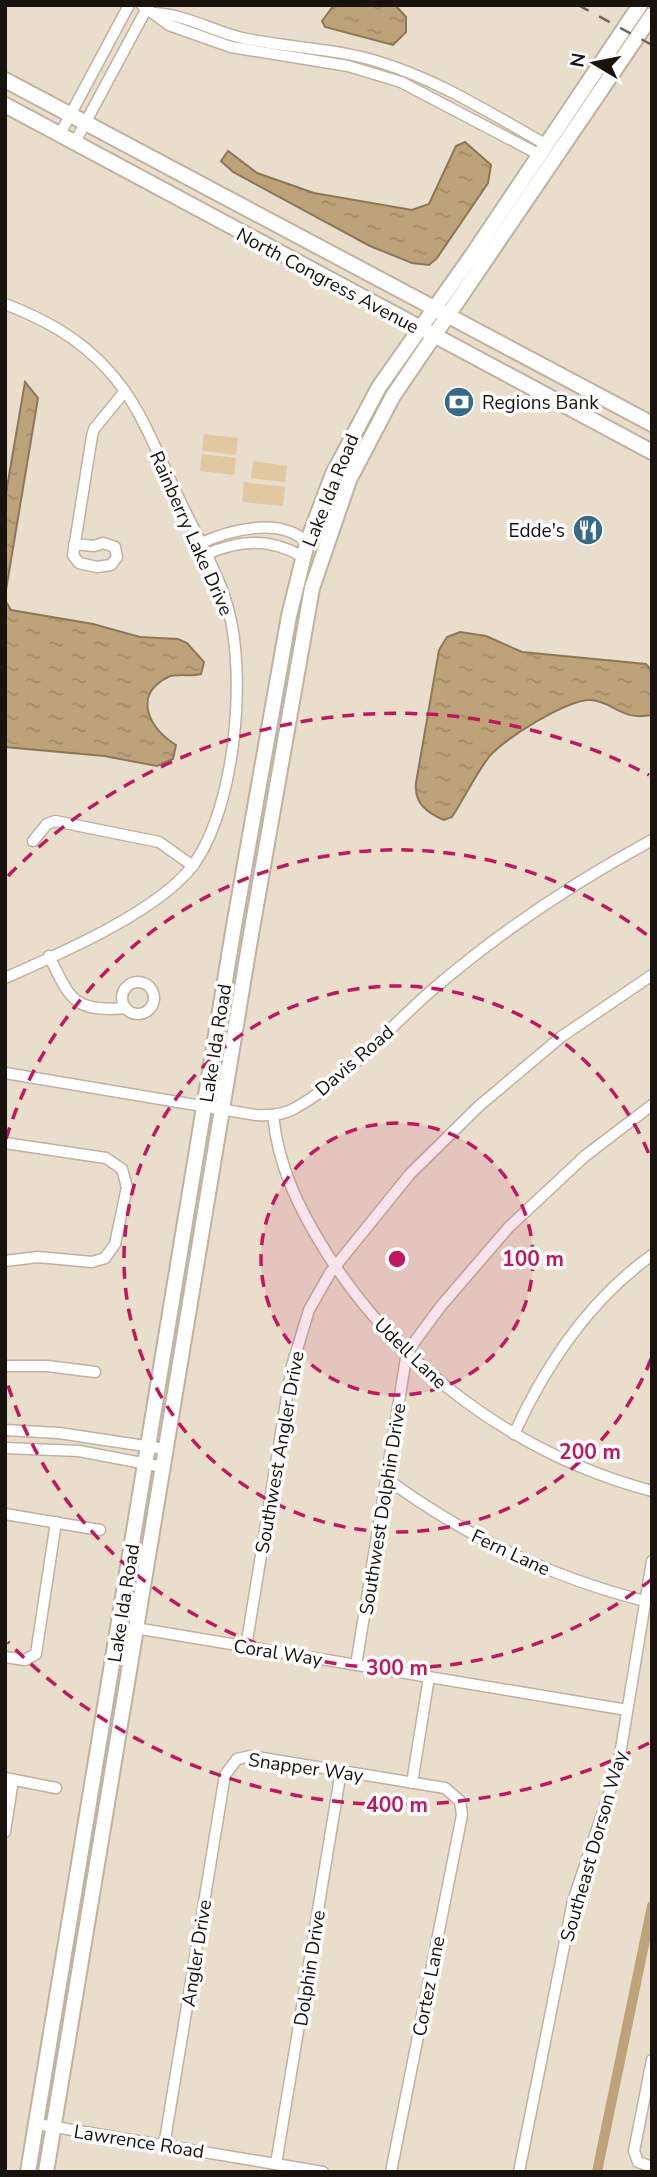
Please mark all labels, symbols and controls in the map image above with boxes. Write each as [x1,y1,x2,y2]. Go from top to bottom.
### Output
north arrow [559,28,629,98]
text: N [564,51,592,69]
street label: North Congress Avenue [232,222,423,340]
bank icon: Regions Bank [442,385,476,419]
place label: Regions Bank [482,390,599,416]
street label: Lake Ida Road [296,430,365,551]
street label: Rainberry Lake Drive [143,447,239,620]
restaurant icon: Edde's [571,513,605,547]
place label: Edde's [508,518,565,544]
street label: Lake Ida Road [194,982,238,1104]
street label: Davis Road [310,1019,400,1102]
text: 100 m [502,1245,564,1273]
centre of rings [385,1247,409,1271]
street label: Udell Lane [368,1312,453,1395]
street label: Southwest Angler Drive [249,1349,311,1555]
street label: Southwest Dolphin Drive [353,1401,413,1617]
text: 200 m [559,1438,621,1466]
street label: Fern Lane [467,1523,554,1582]
street label: Lake Ida Road [102,1542,146,1664]
street label: Coral Way [232,1633,324,1673]
text: 300 m [366,1654,428,1682]
street label: Snapper Way [247,1747,365,1789]
street label: Southeast Dorson Way [554,1748,634,1945]
text: 400 m [366,1791,428,1819]
street label: Angler Drive [176,1898,218,2009]
street label: Dolphin Drive [288,1908,332,2028]
street label: Cortez Lane [407,1934,451,2039]
street label: Lawrence Road [72,2119,206,2165]

